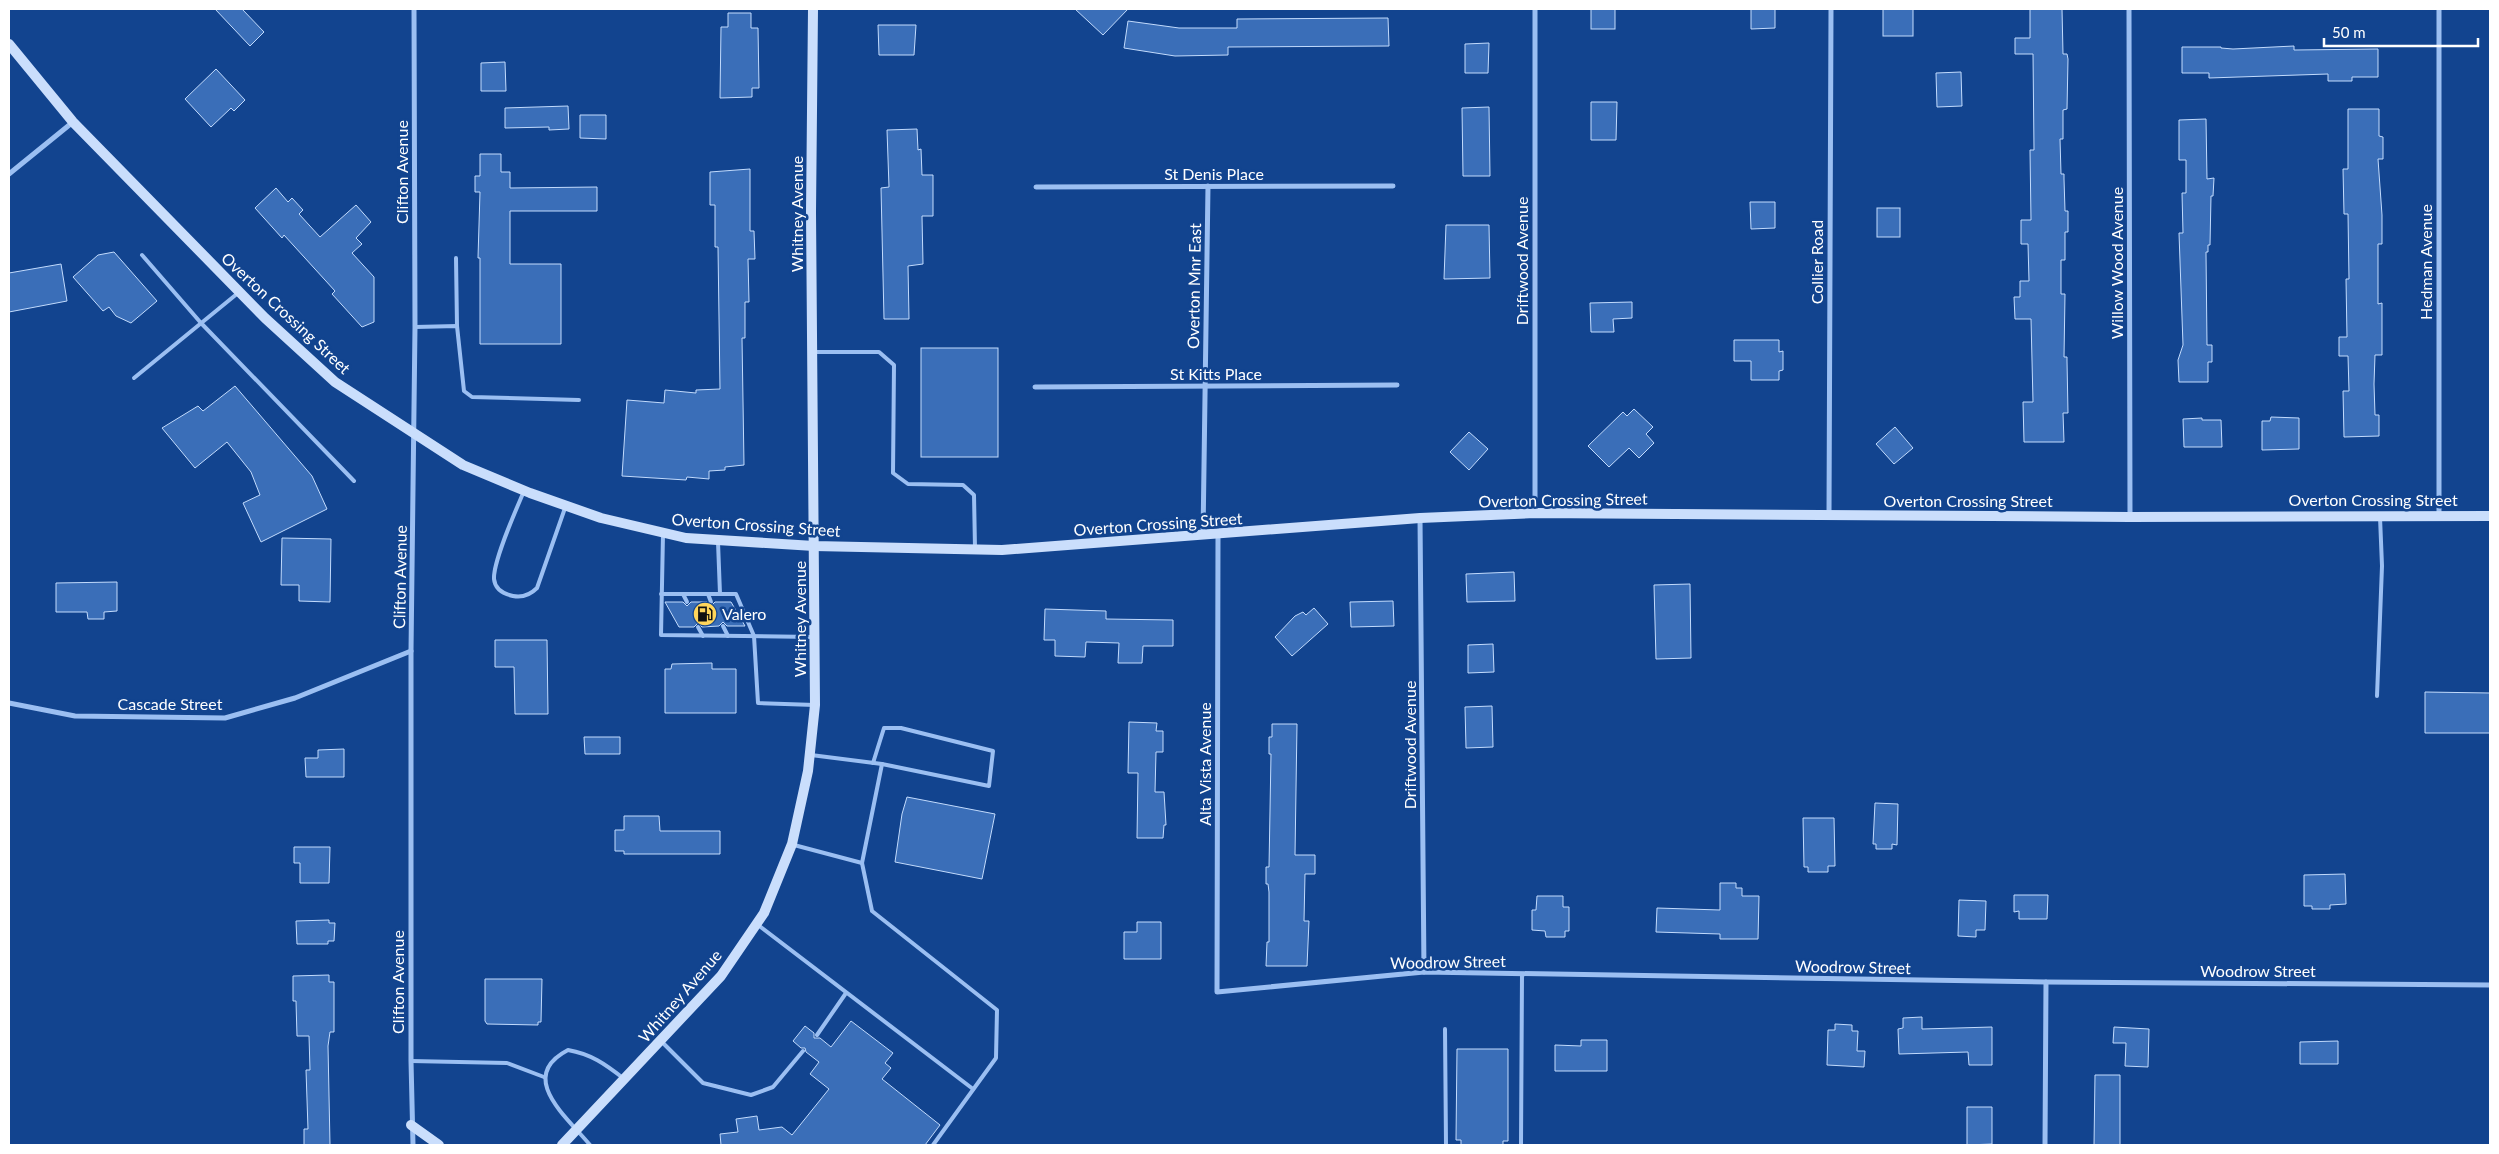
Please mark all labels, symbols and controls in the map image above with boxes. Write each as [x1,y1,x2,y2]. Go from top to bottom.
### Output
scale bar [2324,15,2478,47]
text: 50 m [2332,23,2366,41]
street label: Clifton Avenue [392,120,411,224]
street label: Whitney Avenue [787,156,806,272]
street label: St Denis Place [1164,164,1264,183]
street label: Willow Wood Avenue [2107,187,2126,339]
street label: Driftwood Avenue [1512,197,1531,325]
street label: Hedman Avenue [2416,204,2435,320]
street label: Collier Road [1807,220,1826,304]
street label: Overton Mnr East [1183,223,1204,349]
street label: Overton Crossing Street [218,248,355,377]
street label: St Kitts Place [1170,364,1262,383]
street label: Overton Crossing Street [1478,489,1648,510]
street label: Overton Crossing Street [2288,490,2458,509]
street label: Overton Crossing Street [1883,491,2053,510]
street label: Overton Crossing Street [1073,508,1243,539]
street label: Overton Crossing Street [671,509,841,540]
street label: Clifton Avenue [389,525,410,629]
street label: Whitney Avenue [790,561,809,677]
fuel station icon: Valero [692,601,718,627]
place label: Valero [722,604,766,623]
street label: Driftwood Avenue [1400,681,1419,809]
street label: Cascade Street [118,694,223,713]
street label: Alta Vista Avenue [1195,702,1214,826]
street label: Clifton Avenue [388,930,407,1034]
street label: Whitney Avenue [634,945,725,1046]
street label: Woodrow Street [1390,951,1506,972]
street label: Woodrow Street [1795,956,1911,977]
street label: Woodrow Street [2200,961,2316,980]

